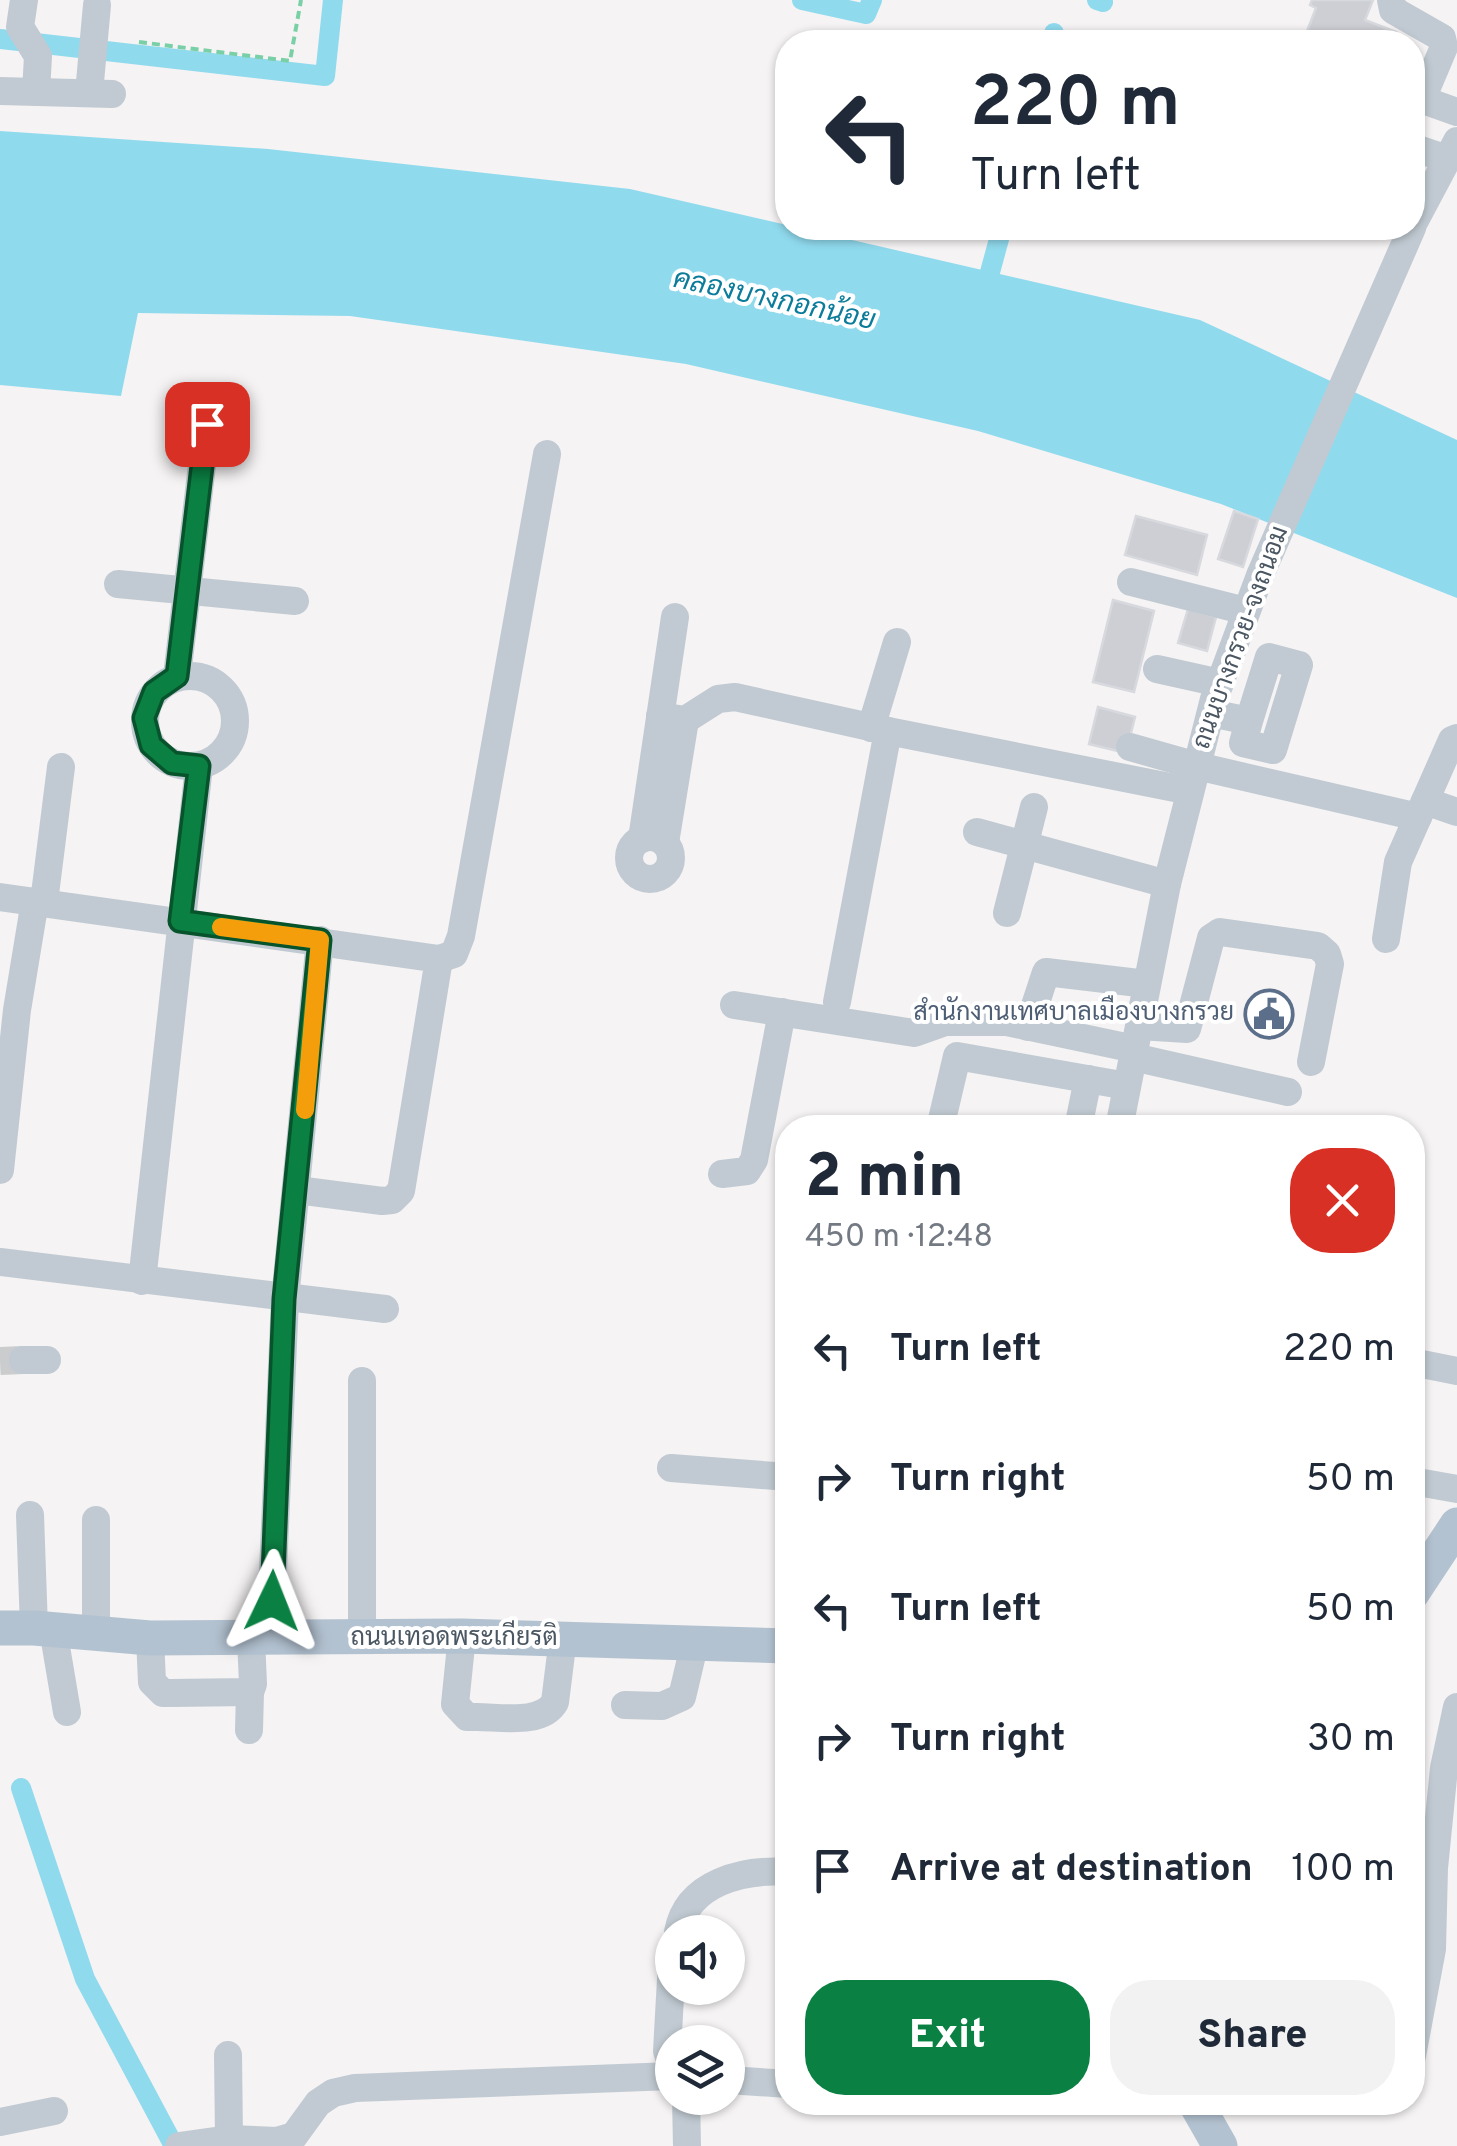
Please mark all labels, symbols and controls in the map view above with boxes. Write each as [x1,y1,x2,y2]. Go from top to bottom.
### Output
text: 220 m [970,62,1180,151]
icon: left [805,70,935,200]
text: Turn left [970,149,1141,206]
water label: คลองบางกอกน้อย [670,258,879,340]
pin [165,382,250,467]
icon: arrive [180,397,235,452]
street label: ถนนบางกรวย-จงถนอม [1187,522,1297,754]
public building icon: สำนักงานเทศบาลเมืองบางกรวย [1243,988,1295,1040]
place label: สำนักงานเทศบาลเมืองบางกรวย [913,995,1234,1030]
text: 2 min [805,1142,964,1218]
button: close [1290,1148,1395,1253]
text: 450 m · 12:48 [805,1218,993,1258]
icon: left [805,1323,860,1378]
text: Turn left [890,1326,1042,1375]
text: 220 m [1283,1326,1395,1375]
icon: right [805,1453,860,1508]
text: Turn right [890,1456,1065,1505]
text: 50 m [1306,1456,1395,1505]
position arrow [220,1549,324,1653]
icon: left [805,1583,860,1638]
text: Turn left [890,1586,1042,1635]
text: 50 m [1306,1586,1395,1635]
street label: ถนนเทอดพระเกียรติ [350,1620,558,1655]
icon: right [805,1713,860,1768]
text: Turn right [890,1716,1065,1765]
text: 30 m [1307,1716,1395,1765]
icon: arrive [805,1843,860,1898]
text: Arrive at destination [890,1846,1253,1895]
text: 100 m [1291,1846,1395,1895]
map controls [655,1915,745,2115]
button: sound [655,1915,745,2005]
button: Exit [805,1980,1090,2095]
button: Share [1110,1980,1395,2095]
button: layers [655,2025,745,2115]

